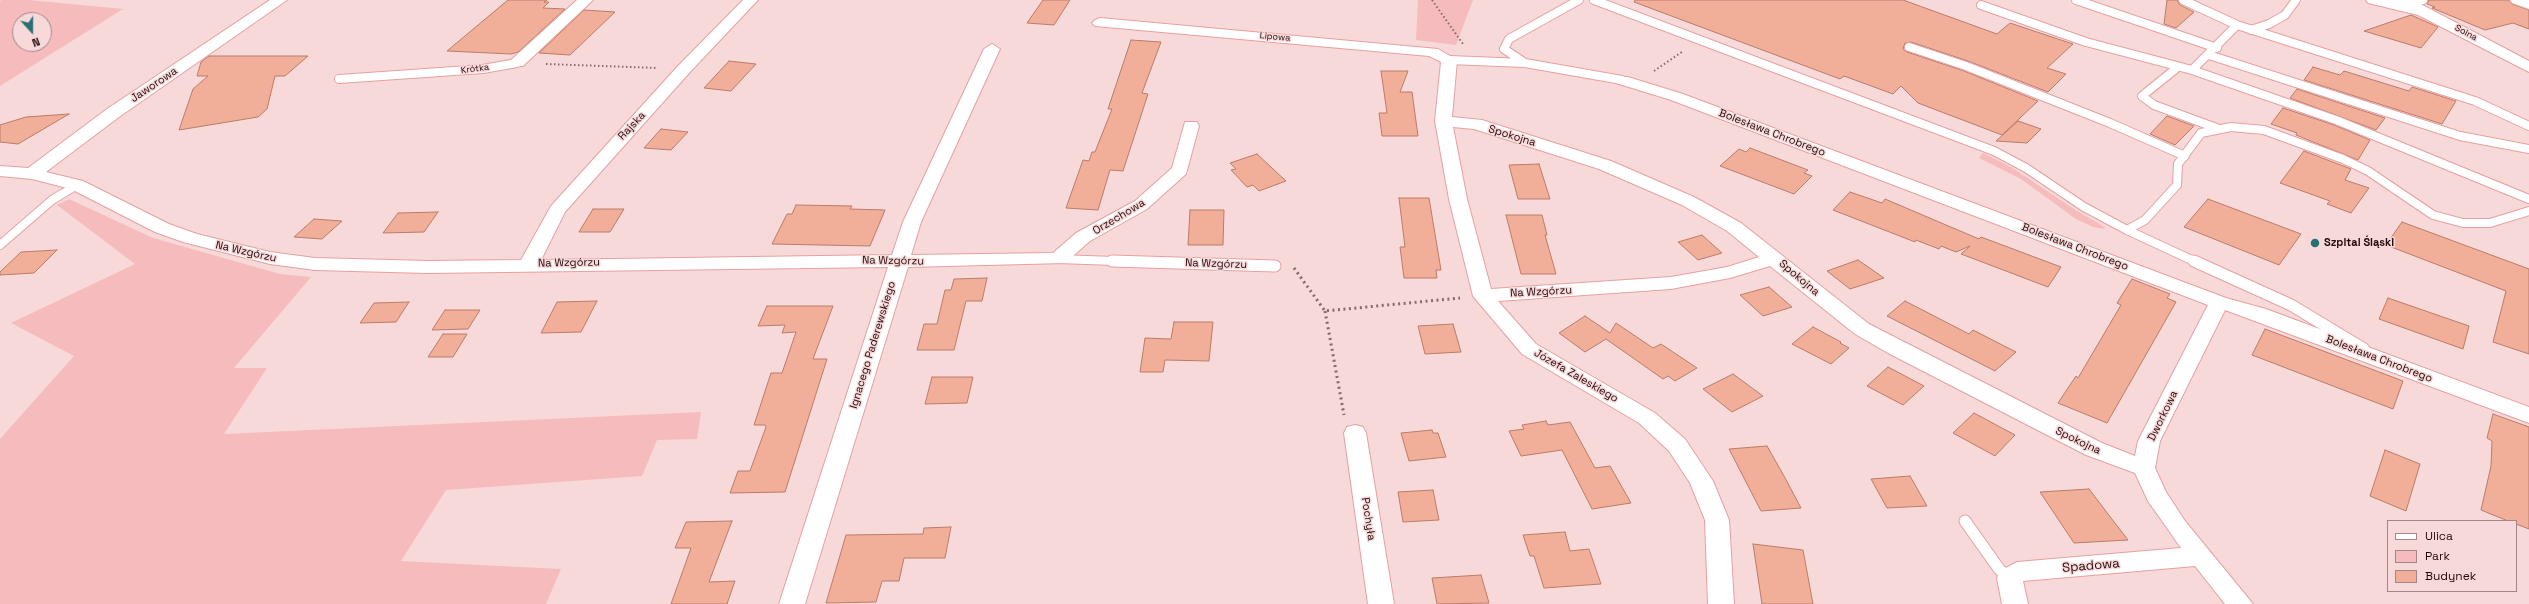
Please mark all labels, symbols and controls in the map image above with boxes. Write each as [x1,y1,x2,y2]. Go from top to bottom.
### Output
north arrow [12,12,52,52]
street label: Solna [2453,23,2479,43]
street label: Lipowa [1259,30,1291,44]
text: N [30,34,42,50]
street label: Krótka [460,62,490,76]
street label: Jaworowa [128,65,180,105]
street label: Bolesława Chrobrego [1717,107,1827,159]
street label: Rajska [616,109,648,143]
street label: Spokojna [1487,123,1537,149]
street label: Orzechowa [1090,196,1148,238]
street label: Bolesława Chrobrego [2020,221,2130,273]
place label: Szpital Śląski [2324,236,2394,250]
marker: Szpital Śląski [2309,237,2321,249]
street label: Na Wzgórzu [214,239,278,265]
street label: Na Wzgórzu [862,254,924,268]
street label: Na Wzgórzu [538,256,600,270]
street label: Na Wzgórzu [1185,256,1247,272]
street label: Spokojna [1776,257,1822,299]
street label: Ignacego Paderewskiego [847,280,899,410]
street label: Na Wzgórzu [1510,284,1572,300]
street label: Bolesława Chrobrego [2324,333,2434,385]
street label: Józefa Zaleskiego [1531,346,1621,406]
street label: Dworkowa [2145,389,2181,443]
street label: Spokojna [2053,424,2103,458]
street label: Pochyła [1358,496,1378,542]
legend [2387,520,2517,592]
text: Ulica [2425,528,2453,544]
text: Park [2425,548,2450,564]
street label: Spadowa [2062,556,2120,576]
text: Budynek [2425,568,2476,584]

